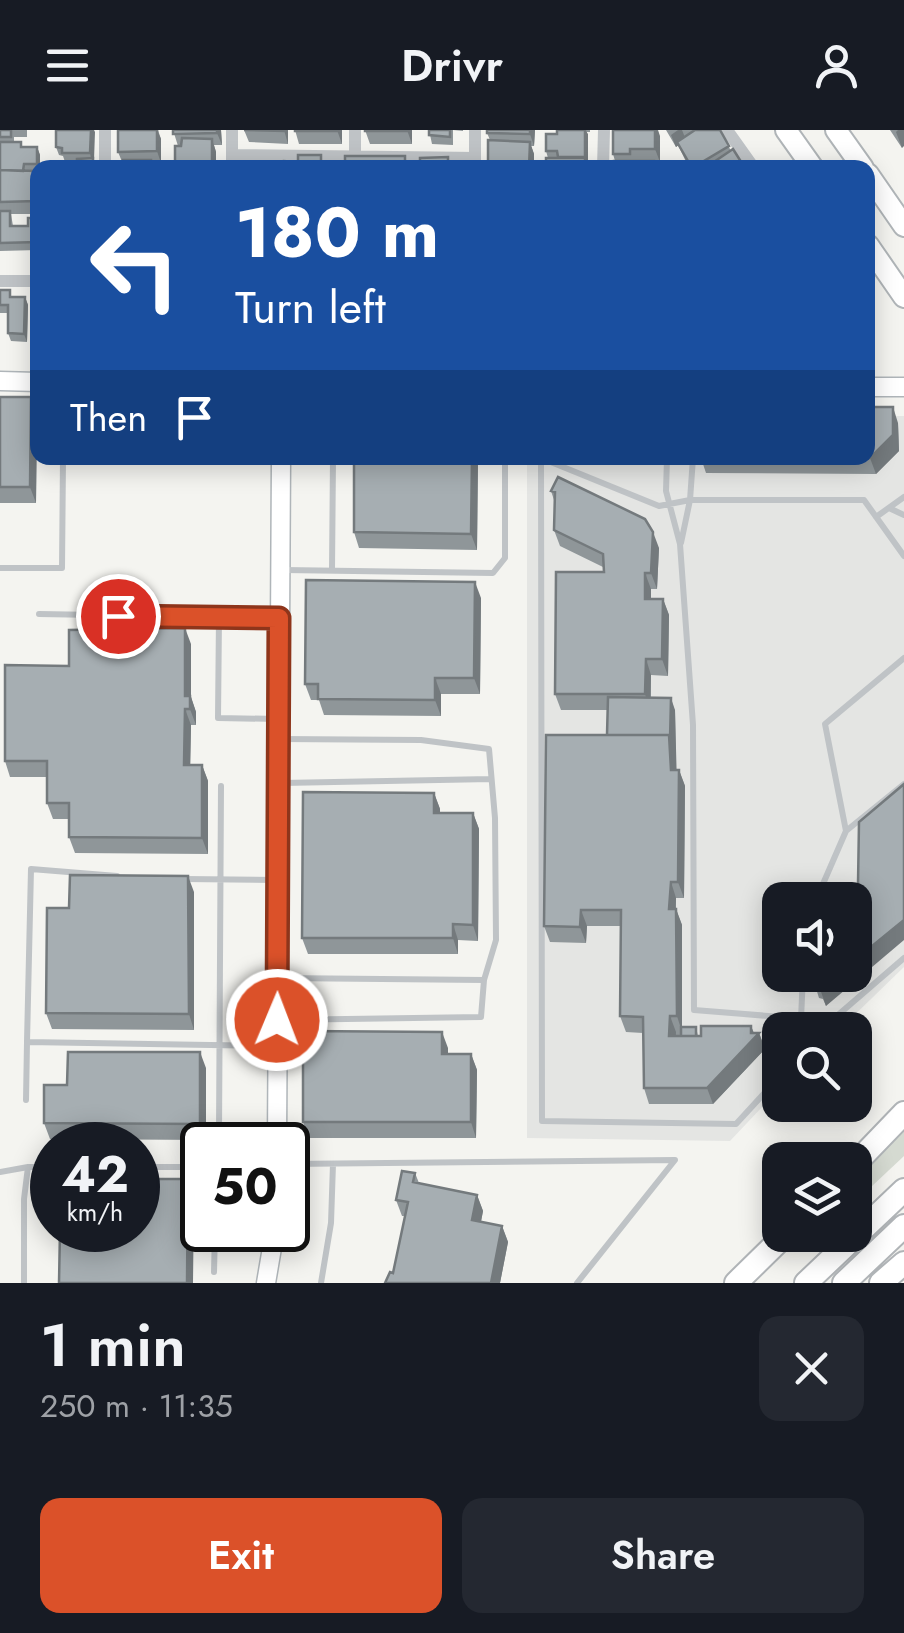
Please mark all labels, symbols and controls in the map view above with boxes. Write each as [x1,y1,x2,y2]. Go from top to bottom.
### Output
text: Drivr [401,33,503,98]
icon: menu [40,38,95,93]
icon: person [809,38,864,93]
text: 180 m [235,182,439,283]
icon: left [70,200,200,330]
text: Turn left [235,275,386,340]
text: Then [70,390,147,445]
icon: arrive [167,390,222,445]
pin [76,574,161,659]
icon: arrive [91,589,146,644]
map controls [762,882,872,1252]
button: sound [762,882,872,992]
position arrow [225,968,329,1072]
button: search [762,1012,872,1122]
speed limit sign: 50 [180,1122,310,1252]
text: 42 [61,1138,129,1211]
button: layers [762,1142,872,1252]
text: km/h [67,1194,123,1230]
text: 1 min [40,1302,186,1389]
button: close [759,1316,864,1421]
text: 250 m · 11:35 [40,1383,233,1429]
button: Exit [40,1498,442,1613]
button: Share [462,1498,864,1613]

